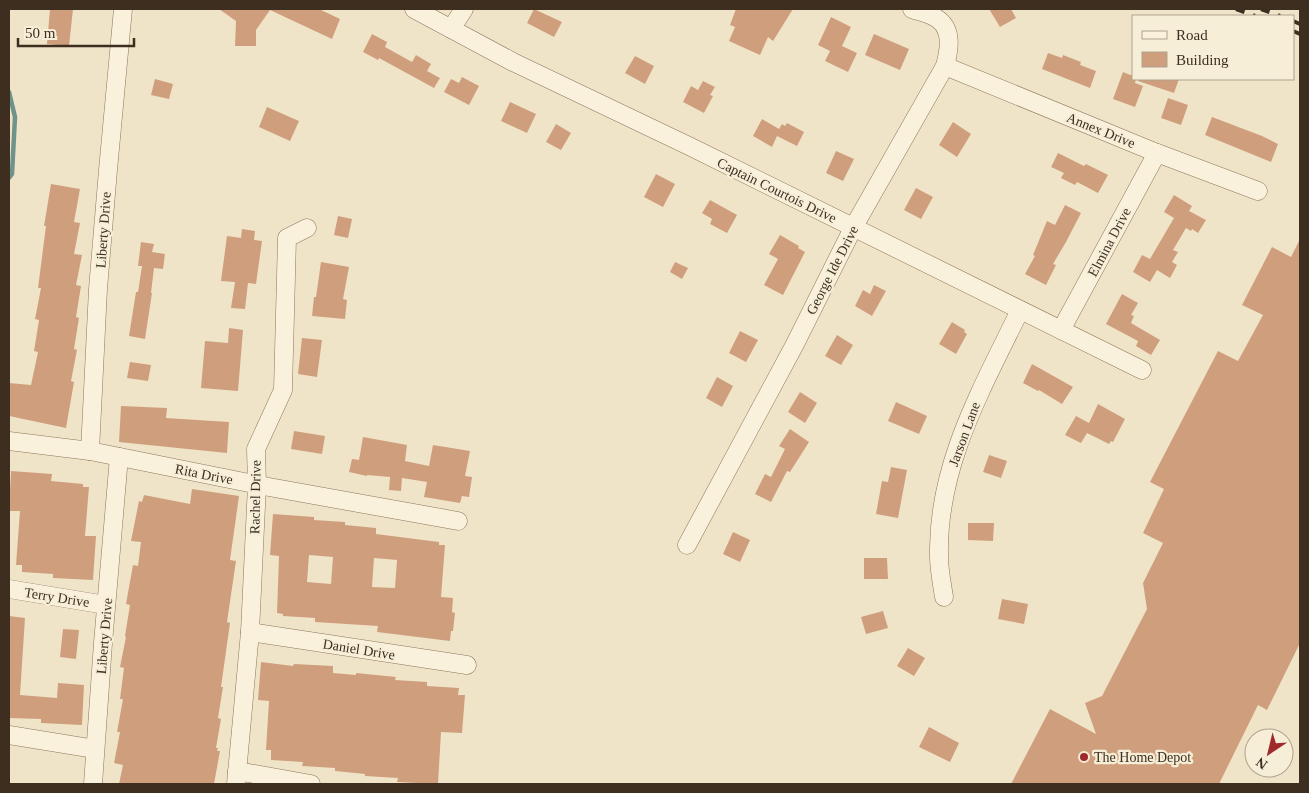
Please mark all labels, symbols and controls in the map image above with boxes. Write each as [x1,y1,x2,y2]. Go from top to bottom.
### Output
scale bar [18,15,134,47]
legend [1132,15,1294,80]
text: 50 m [25,25,56,41]
text: Road [1176,27,1208,43]
text: Building [1176,52,1229,68]
street label: Annex Drive [1064,110,1137,151]
street label: Captain Courtois Drive [715,155,839,226]
street label: Liberty Drive [93,191,114,269]
street label: Elmina Drive [1085,205,1134,279]
street label: George Ide Drive [804,223,861,317]
street label: Jarson Lane [946,400,983,468]
street label: Rachel Drive [247,460,264,534]
street label: Rita Drive [174,462,234,487]
street label: Terry Drive [23,585,90,610]
street label: Liberty Drive [94,597,115,675]
street label: Daniel Drive [322,636,396,663]
north arrow [1244,728,1294,778]
place label: The Home Depot [1094,750,1191,765]
marker: The Home Depot [1078,751,1090,763]
text: N [1253,754,1270,772]

